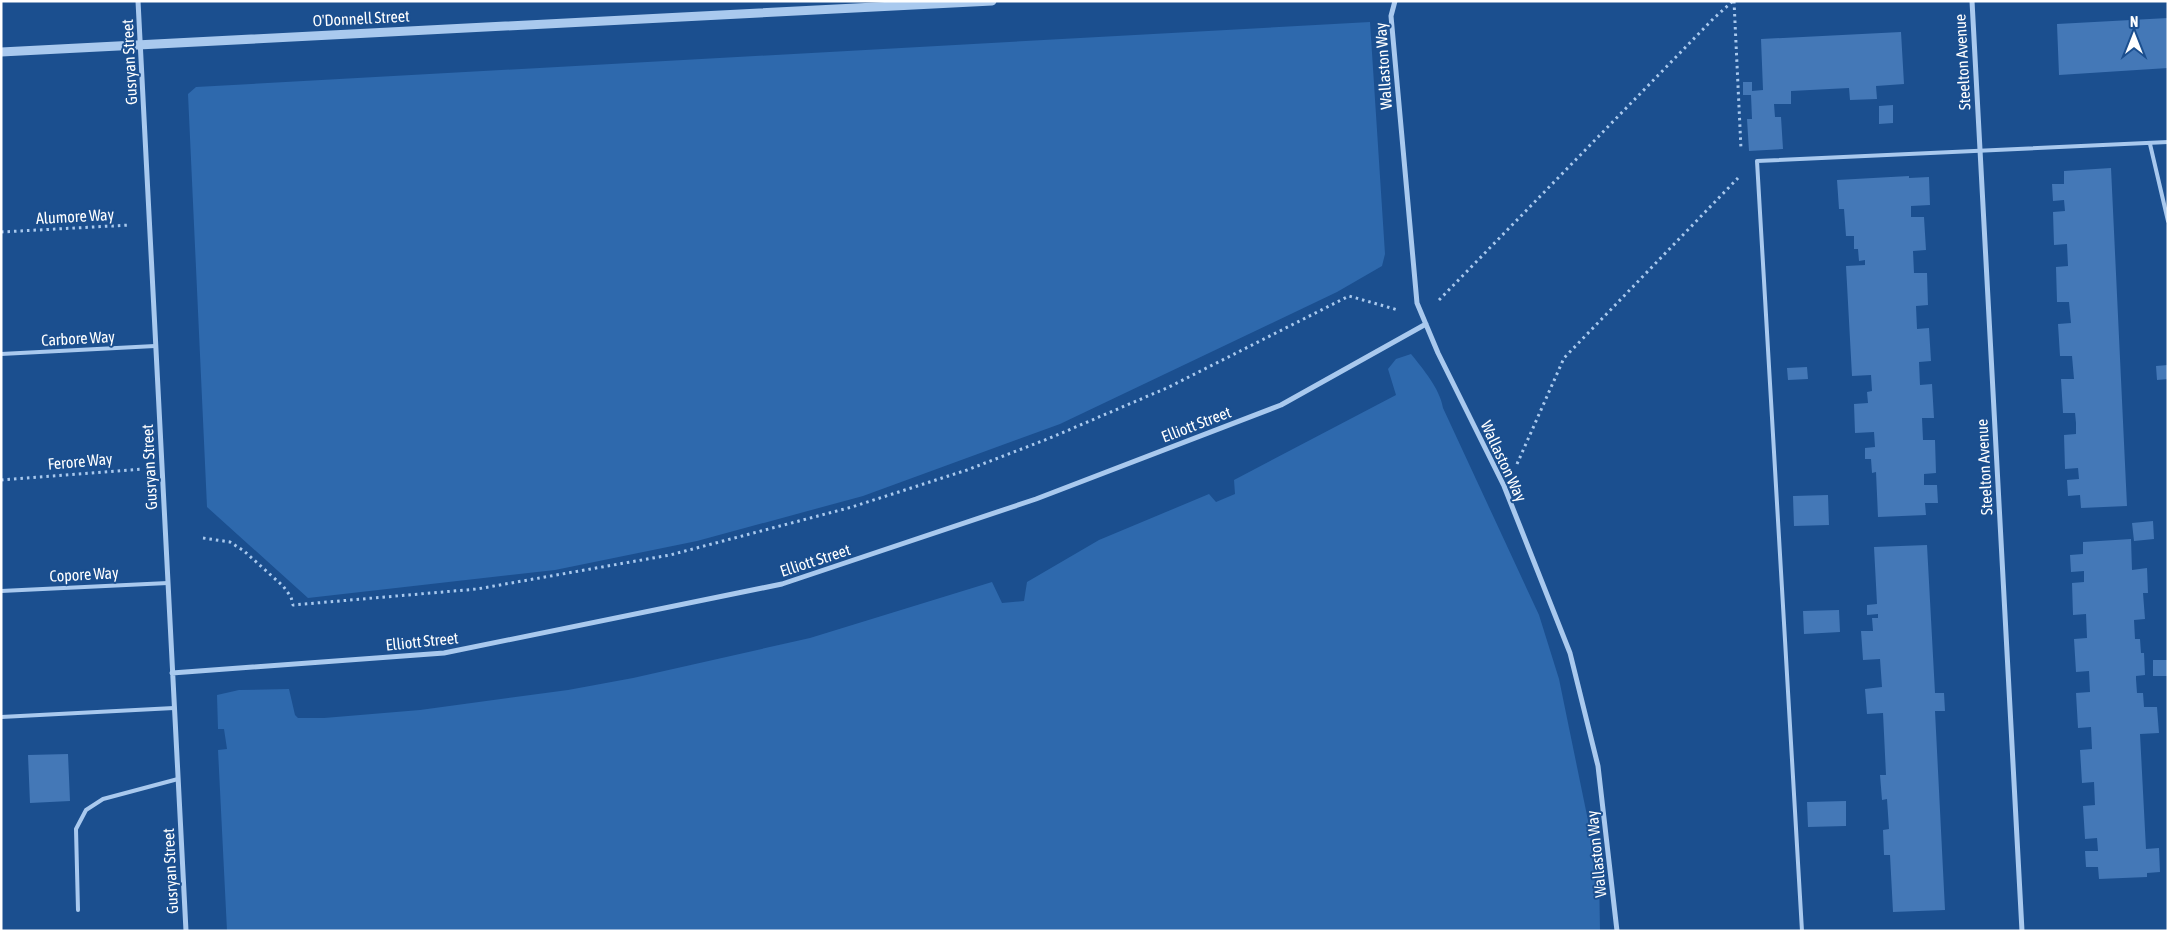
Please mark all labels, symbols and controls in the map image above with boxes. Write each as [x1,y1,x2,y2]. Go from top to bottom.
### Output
street label: O'Donnell Street [312,6,410,30]
north arrow [2109,10,2159,60]
street label: Steelton Avenue [1950,14,1974,110]
text: N [2130,14,2138,30]
street label: Gusryan Street [118,18,141,105]
street label: Wallaston Way [1371,21,1396,110]
street label: Alumore Way [35,205,115,228]
street label: Carbore Way [41,327,116,350]
street label: Elliott Street [1159,402,1234,445]
street label: Wallaston Way [1477,418,1531,505]
street label: Steelton Avenue [1972,419,1996,515]
street label: Gusryan Street [138,423,161,510]
street label: Ferore Way [47,449,114,474]
street label: Elliott Street [777,540,853,580]
street label: Copore Way [49,563,119,586]
street label: Elliott Street [385,628,460,654]
street label: Wallaston Way [1582,809,1611,898]
street label: Gusryan Street [159,827,182,914]

